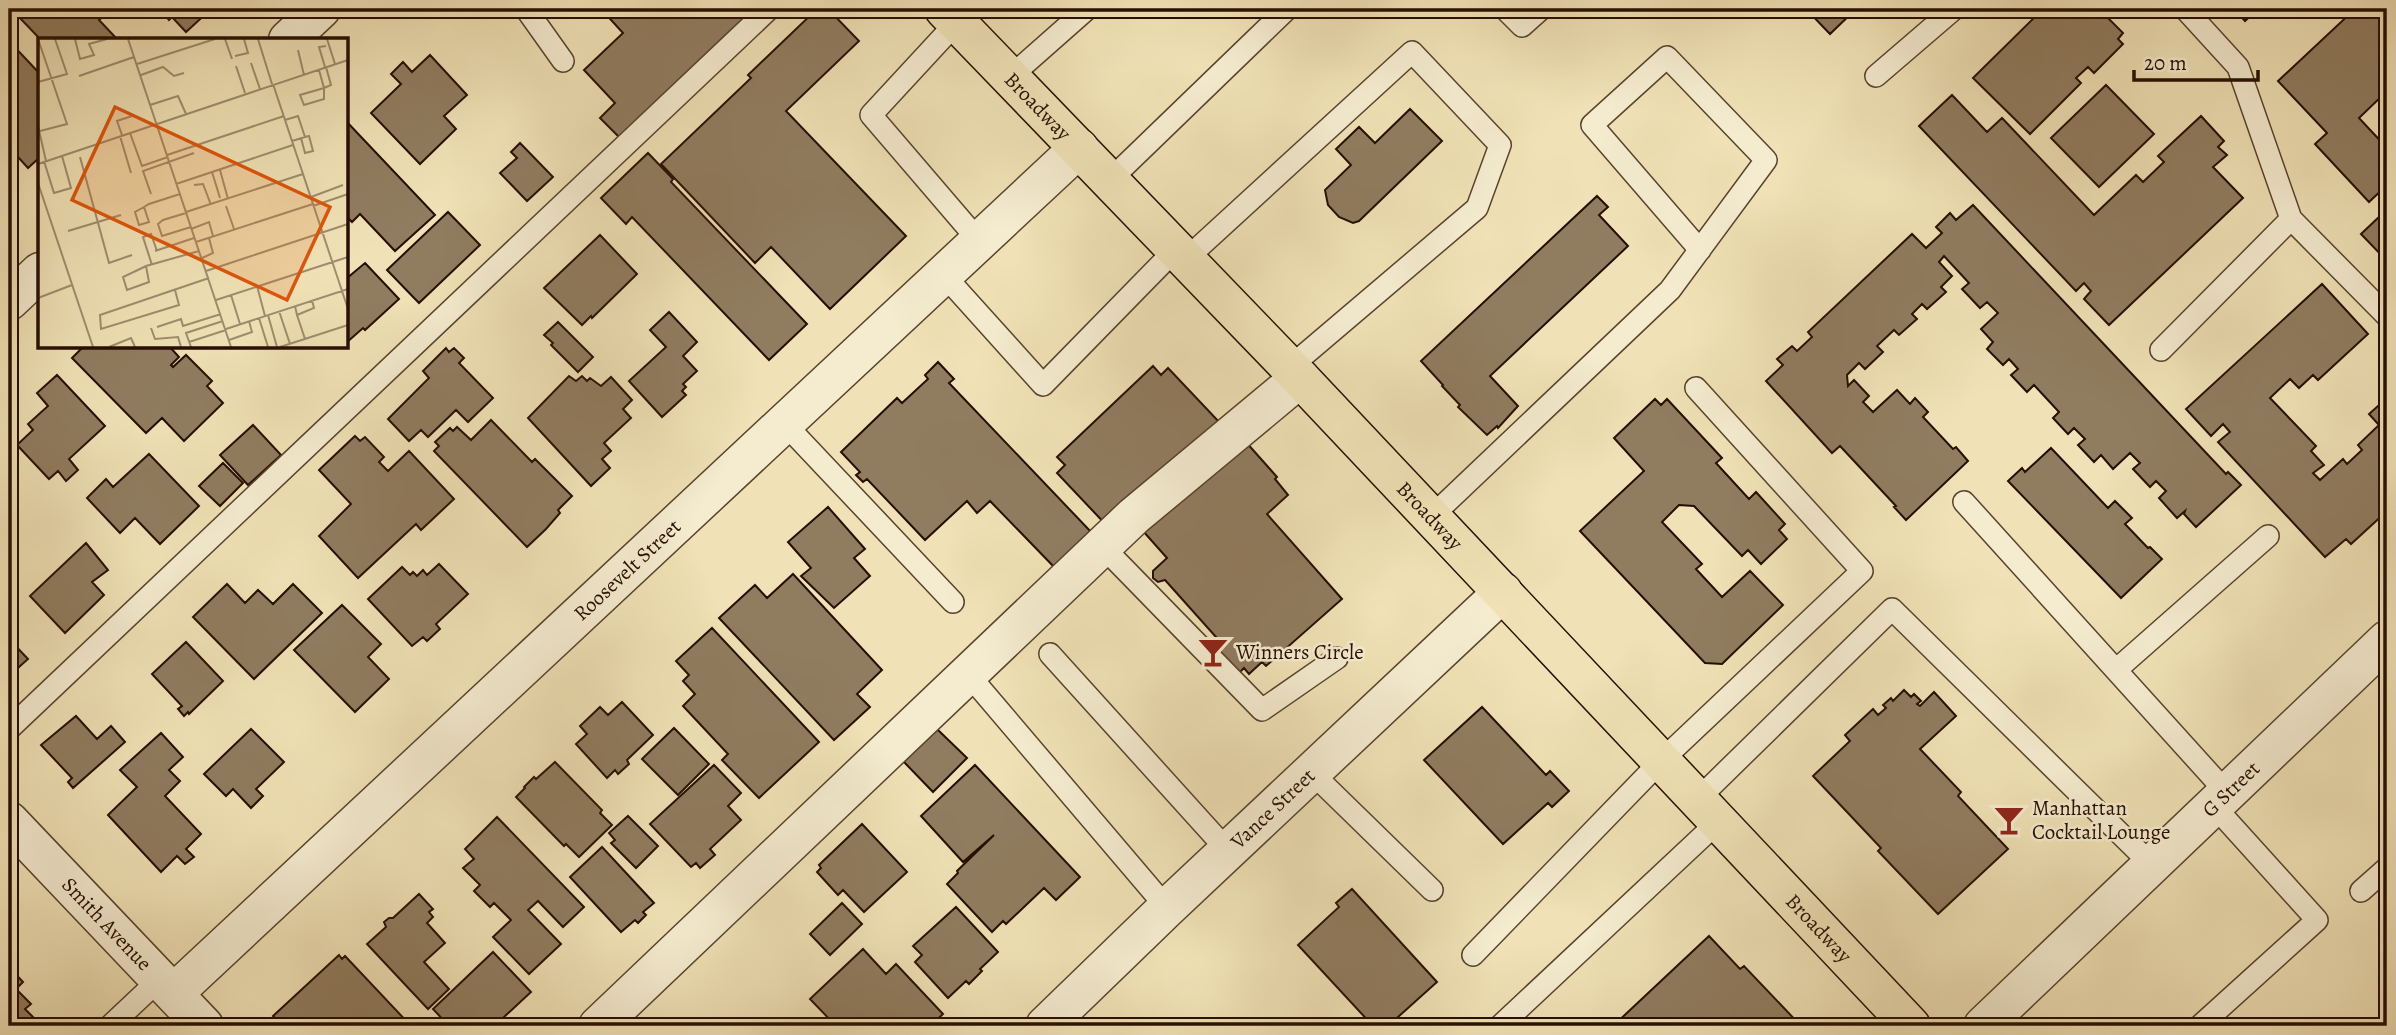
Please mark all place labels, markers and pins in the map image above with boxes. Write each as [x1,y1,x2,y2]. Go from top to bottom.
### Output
bar icon: Winners Circle [1196,635,1230,669]
place label: Winners Circle [1235,638,1364,666]
place label: Manhattan Cocktail Lounge [2032,794,2170,846]
bar icon: Manhattan Cocktail Lounge [1992,803,2026,837]

